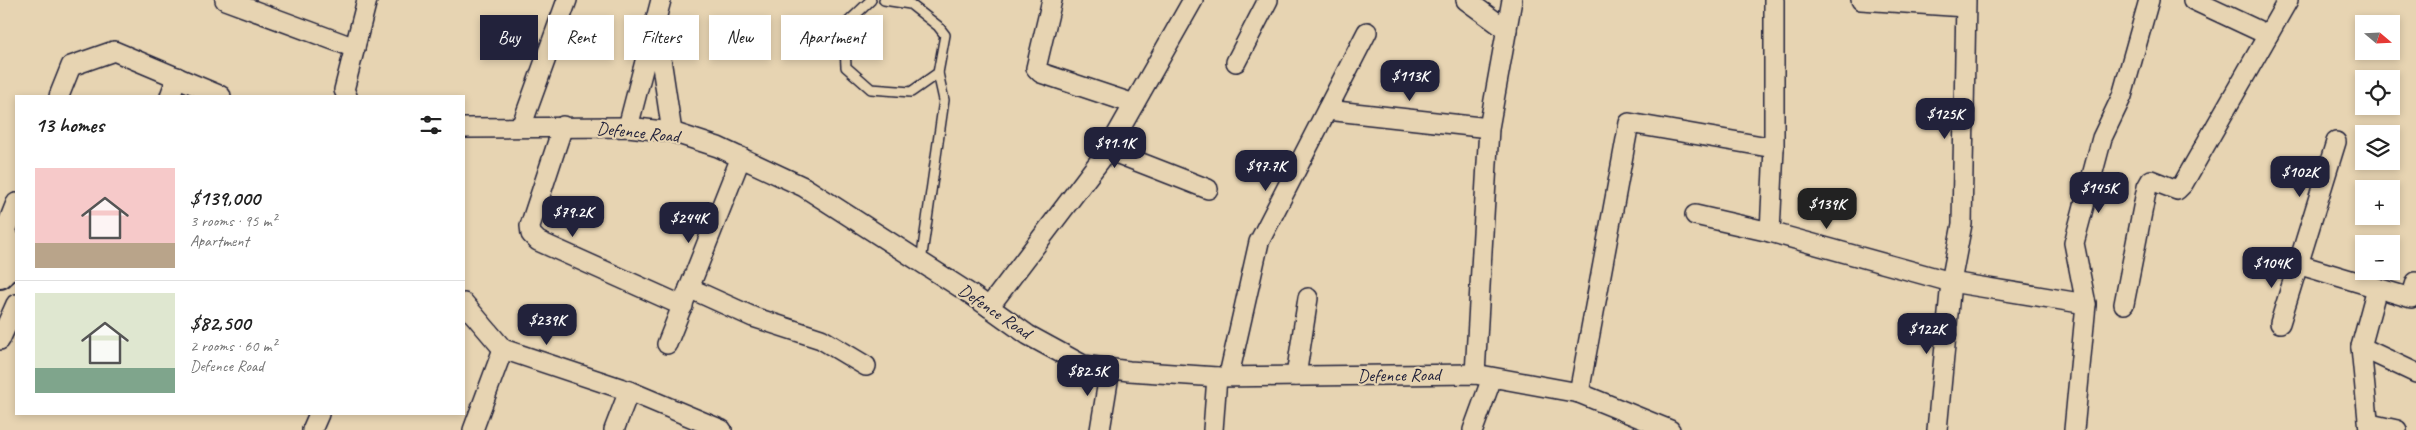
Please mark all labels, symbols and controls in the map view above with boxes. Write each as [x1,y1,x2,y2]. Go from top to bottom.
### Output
chip: Buy [480,15,538,60]
chip: Rent [548,15,614,60]
chip: Filters [624,15,699,60]
chip: New [709,15,771,60]
chip: Apartment [781,15,883,60]
north arrow [2355,15,2400,60]
map controls [2355,15,2400,280]
pin: $113K [1375,59,1445,102]
text: $113K [1392,66,1428,86]
button: locate [2355,70,2400,115]
pin: $125K [1910,98,1980,140]
text: $125K [1927,104,1963,124]
icon: filters [417,111,445,139]
text: 13 homes [35,112,104,138]
street label: Defence Road [596,117,683,148]
button: layers [2355,125,2400,170]
pin: $91.1K [1074,126,1156,169]
text: $91.1K [1095,133,1135,153]
pin: $97.7K [1225,150,1307,192]
text: $97.7K [1246,156,1286,176]
pin: $102K [2265,156,2335,198]
text: $102K [2282,162,2318,182]
pin: $145K [2064,172,2134,214]
text: $145K [2081,178,2117,198]
button: + [2355,180,2400,225]
text: $139,000 [190,185,260,211]
icon: home [75,188,135,248]
pin: $139K [1792,188,1862,230]
text: $139K [1809,194,1845,214]
pin: $79.2K [532,196,614,238]
text: $79.2K [553,202,593,222]
pin: $244K [654,202,724,244]
text: $244K [671,208,707,228]
text: 3 rooms · 95 m² [190,211,276,231]
text: Apartment [190,231,249,251]
button: − [2355,235,2400,280]
pin: $104K [2237,246,2307,289]
text: $104K [2254,253,2290,273]
street label: Defence Road [955,279,1038,345]
pin: $239K [512,304,582,346]
text: $82,500 [190,310,251,336]
text: $239K [529,310,565,330]
pin: $122K [1892,312,1962,355]
icon: home [75,313,135,373]
text: $122K [1909,319,1945,339]
text: 2 rooms · 60 m² [190,336,276,356]
pin: $82.5K [1047,354,1129,397]
text: Defence Road [190,356,264,376]
text: $82.5K [1068,361,1108,381]
street label: Defence Road [1357,363,1443,387]

